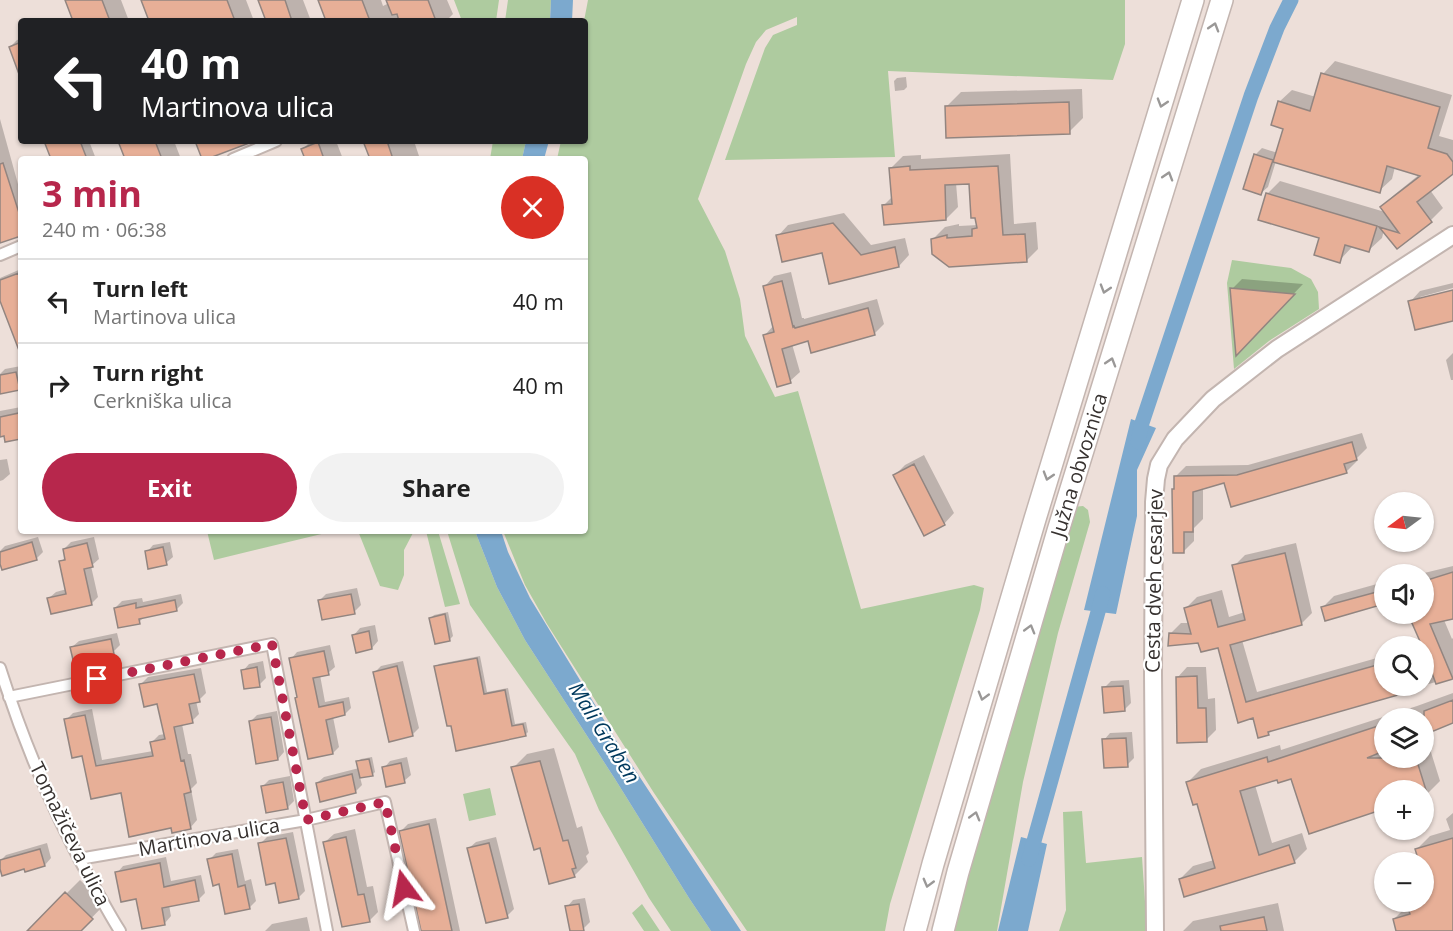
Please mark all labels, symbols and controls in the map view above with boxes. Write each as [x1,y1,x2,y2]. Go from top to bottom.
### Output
one-way arrow [1207,22,1219,33]
text: 40 m [141,34,241,91]
icon: left [42,42,120,120]
text: Martinova ulica [141,88,334,125]
one-way arrow [1157,97,1169,108]
text: 3 min [42,169,142,218]
one-way arrow [1161,171,1173,182]
button: close [501,176,564,239]
text: 240 m · 06:38 [42,216,167,243]
text: Turn left [93,273,188,303]
one-way arrow [1100,283,1112,294]
icon: left [42,285,75,318]
text: 40 m [513,286,564,316]
text: Martinova ulica [93,303,236,330]
text: Turn right [93,357,204,387]
one-way arrow [1104,357,1116,368]
icon: right [42,369,75,402]
text: 40 m [513,370,564,400]
text: Cerkniška ulica [93,387,232,414]
street label: Južna obvoznica [1043,390,1113,542]
button: Exit [42,453,297,522]
button: Share [309,453,564,522]
one-way arrow [1043,470,1055,481]
street label: Cesta dveh cesarjev [1138,489,1169,673]
north arrow [1374,492,1434,552]
map controls [1374,492,1434,912]
button: sound [1374,564,1434,624]
one-way arrow [1022,624,1035,634]
button: search [1374,636,1434,696]
pin [71,653,122,704]
icon: arrive [80,662,113,695]
water label: Mali Graben [563,676,647,788]
one-way arrow [977,691,990,701]
button: layers [1374,708,1434,768]
street label: Tomažičeva ulica [24,757,117,910]
button: + [1374,780,1434,840]
street label: Martinova ulica [136,811,282,862]
one-way arrow [968,811,980,822]
button: − [1374,852,1434,912]
position arrow [372,856,436,920]
one-way arrow [923,877,935,888]

